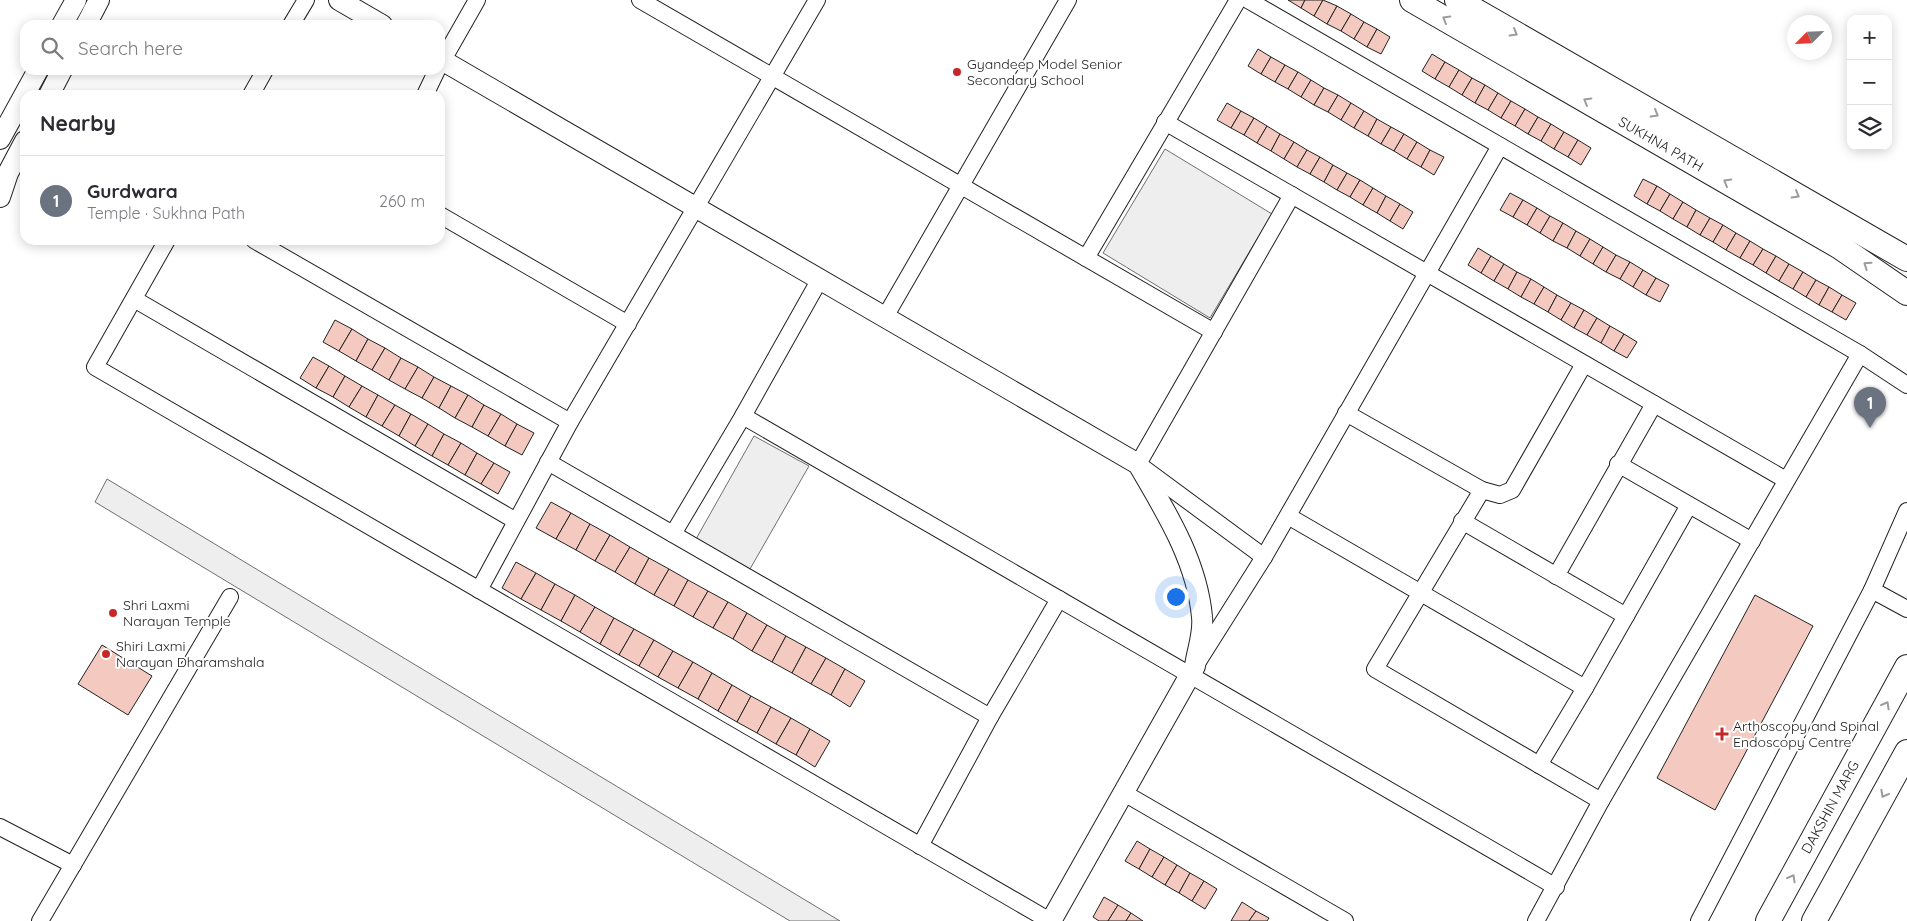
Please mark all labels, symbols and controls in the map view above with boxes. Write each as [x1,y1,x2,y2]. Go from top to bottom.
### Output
north arrow [1787,15,1832,60]
map controls [1847,15,1892,150]
button: + [1847,15,1892,60]
one-way arrow [1442,16,1451,26]
search box [20,20,445,75]
one-way arrow [1509,27,1518,37]
icon: search [38,34,66,62]
text: Search here [78,36,183,60]
place label: Gyandeep Model Senior Secondary School [967,55,1123,89]
button: − [1847,60,1892,105]
marker: Gyandeep Model Senior Secondary School [951,66,963,78]
one-way arrow [1583,97,1592,107]
button: layers [1847,105,1892,150]
one-way arrow [1649,108,1658,118]
text: Nearby [40,110,116,136]
street label: SUKHNA PATH [1615,112,1707,176]
one-way arrow [1724,178,1733,188]
text: Gurdwara [87,179,178,203]
one-way arrow [1790,189,1799,199]
text: 1 [53,191,59,211]
text: 260 m [379,191,425,211]
text: Temple · Sukhna Path [87,203,245,223]
one-way arrow [1863,262,1872,271]
pin: 1 [1854,387,1886,428]
your location [1163,584,1189,610]
place label: Shri Laxmi Narayan Temple [123,596,231,630]
marker: Shri Laxmi Narayan Temple [107,607,119,619]
place label: Shiri Laxmi Narayan Dharamshala [116,637,264,671]
marker: Shiri Laxmi Narayan Dharamshala [100,648,112,660]
one-way arrow [1880,701,1890,710]
place label: Arthoscopy and Spinal Endoscopy Centre [1733,717,1879,751]
marker: Arthoscopy and Spinal Endoscopy Centre [1715,727,1729,741]
street label: DAKSHIN MARG [1797,757,1863,857]
one-way arrow [1880,789,1890,798]
one-way arrow [1785,875,1795,884]

